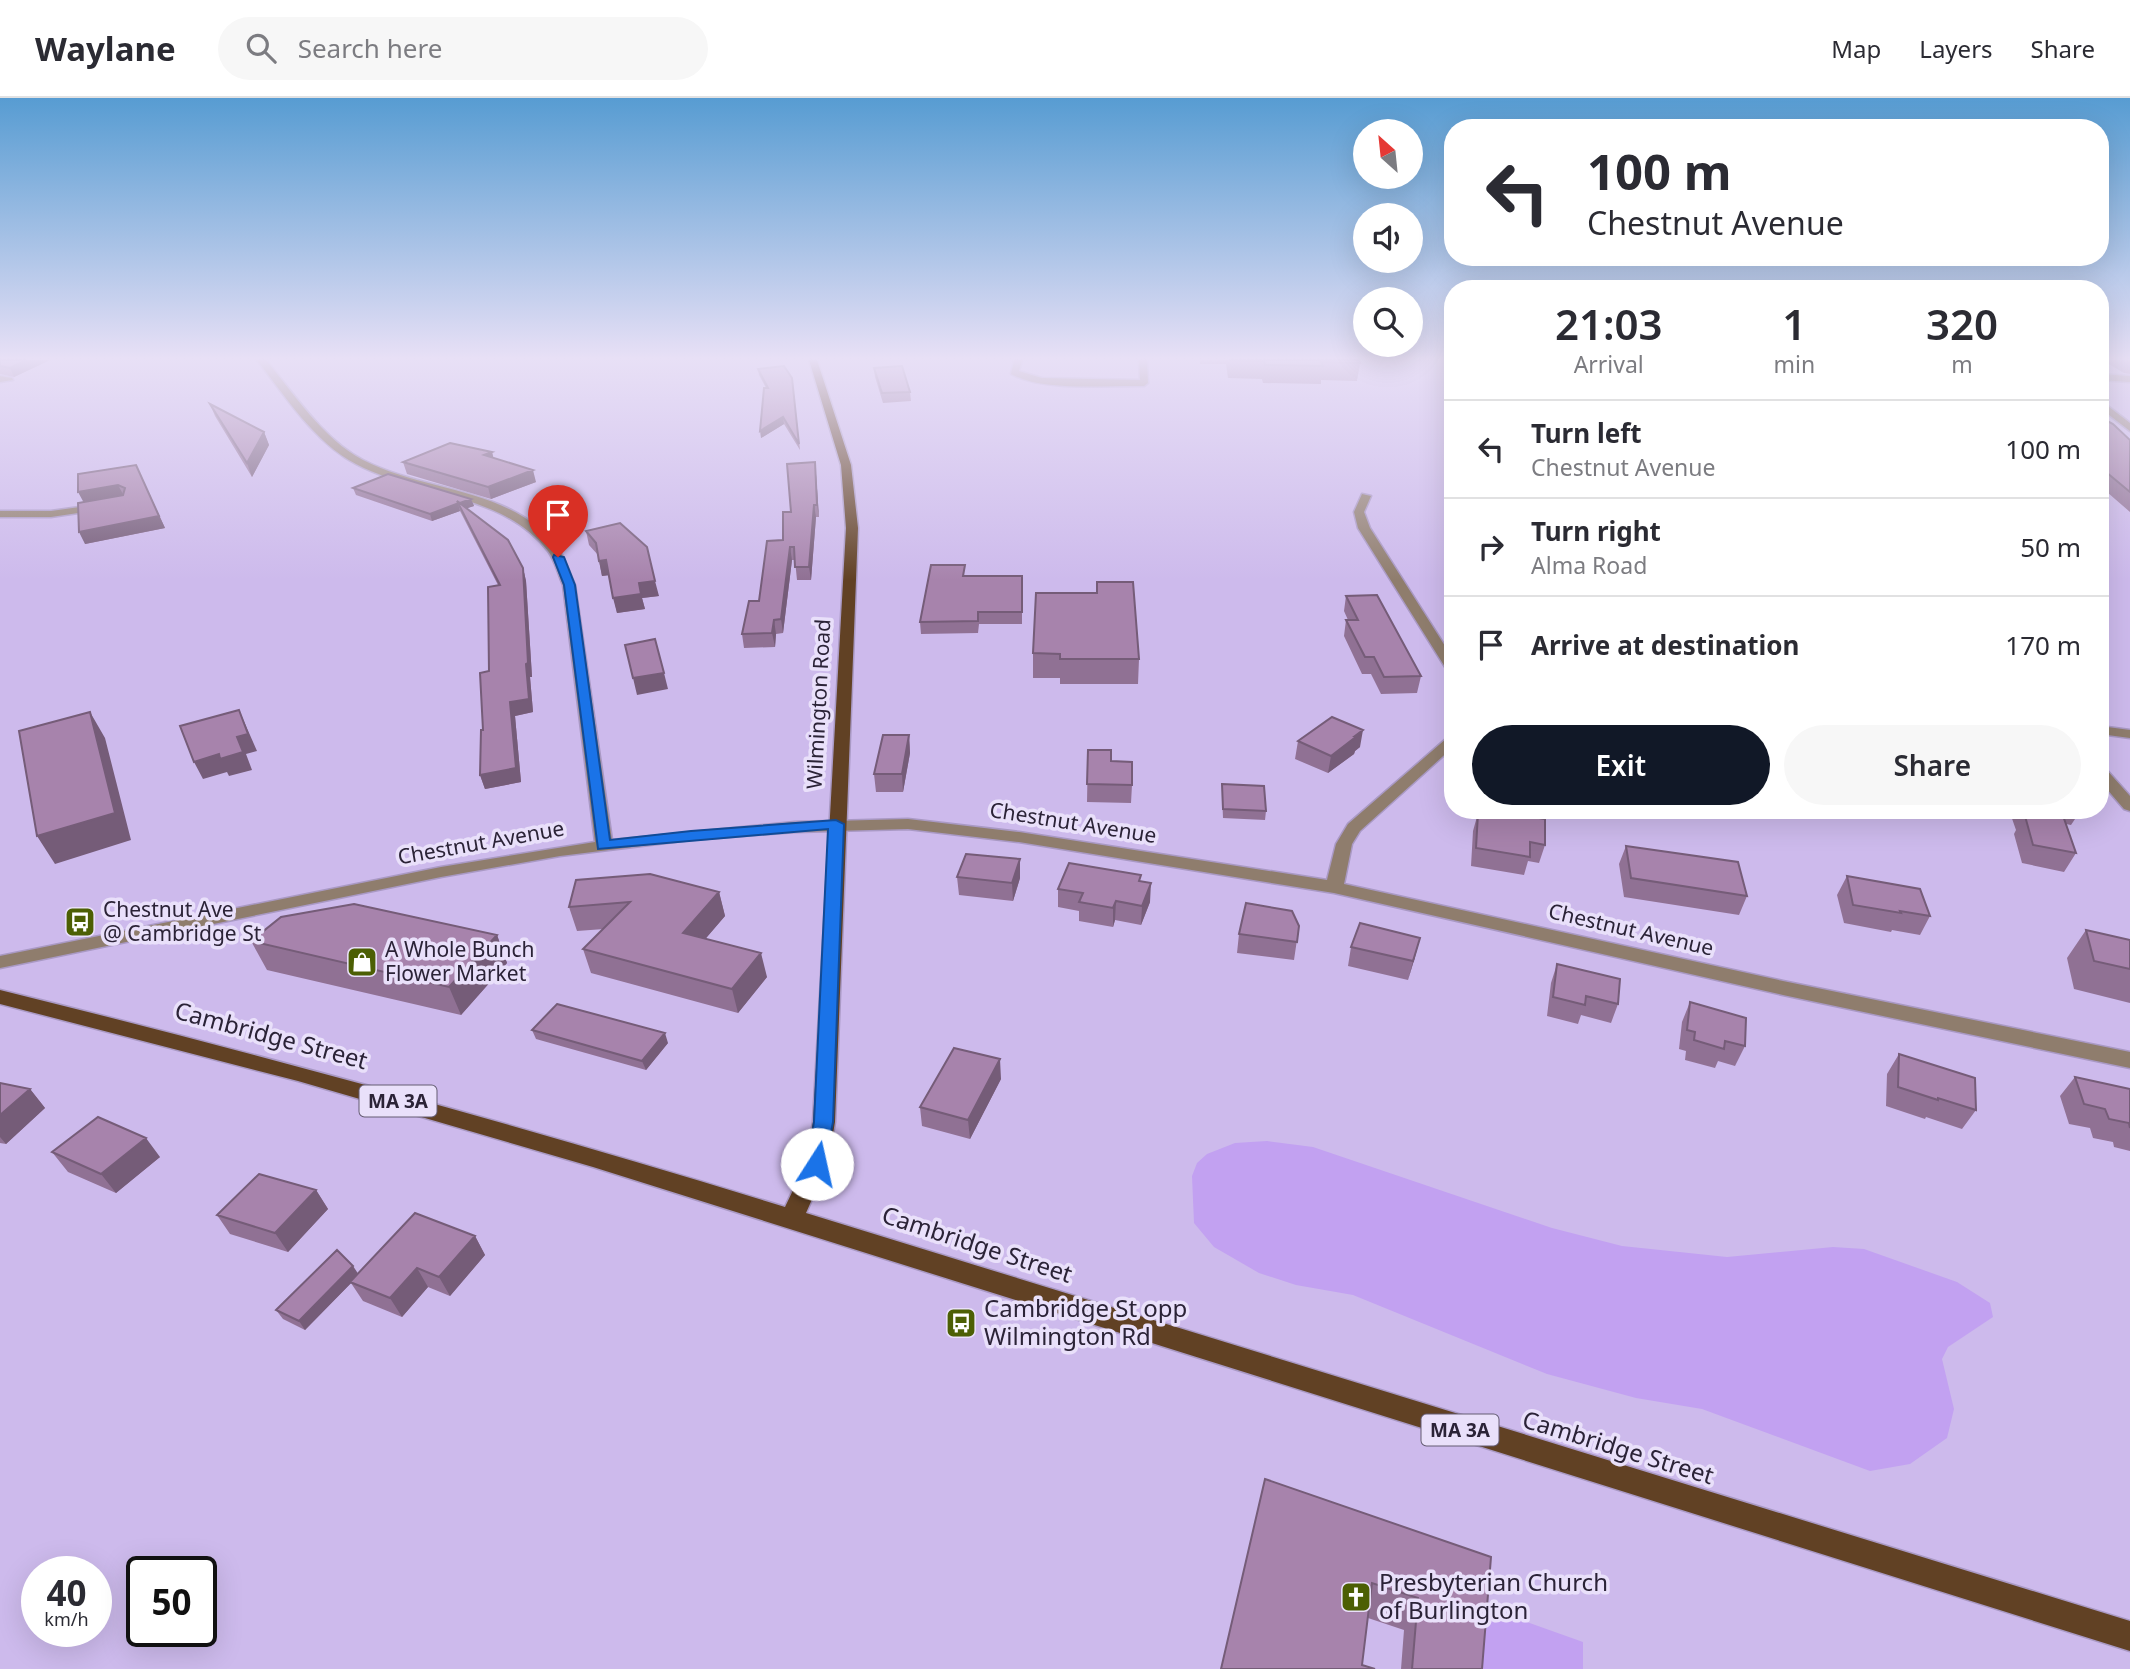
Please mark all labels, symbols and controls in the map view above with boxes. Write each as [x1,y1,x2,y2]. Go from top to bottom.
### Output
search box [218,17,708,80]
text: Waylane [35,26,176,71]
icon: search [242,29,280,67]
text: Search here [298,30,442,66]
text: Map [1831,32,1881,65]
text: Layers [1919,32,1993,65]
text: Share [2031,32,2095,65]
north arrow [1353,119,1423,189]
map controls [1353,119,1423,357]
text: 100 m [1587,138,1732,204]
icon: left [1472,147,1563,238]
text: Chestnut Avenue [1587,201,1844,244]
button: sound [1353,203,1423,273]
button: search [1353,287,1423,357]
text: 21:03 [1555,295,1663,352]
text: 1 [1782,295,1806,352]
text: 320 [1926,295,1998,352]
text: Arrival [1574,348,1644,380]
text: min [1773,348,1815,380]
text: m [1951,348,1973,380]
text: Turn left [1531,415,1642,451]
icon: left [1472,430,1510,468]
text: 100 m [2005,431,2081,467]
text: Chestnut Avenue [1531,451,1716,483]
pin [528,485,588,557]
icon: arrive [539,496,577,534]
text: Turn right [1531,513,1661,549]
icon: right [1472,528,1510,566]
text: 50 m [2020,529,2081,565]
text: Alma Road [1531,549,1647,581]
street label: Wilmington Road [800,618,836,790]
icon: arrive [1472,626,1510,664]
text: Arrive at destination [1531,627,1800,663]
text: 170 m [2005,627,2081,663]
button: Exit [1472,725,1770,805]
button: Share [1784,725,2081,805]
street label: Chestnut Avenue [988,795,1159,849]
street label: Chestnut Avenue [395,814,566,870]
place label: Chestnut Ave @ Cambridge St [103,895,262,947]
street label: Chestnut Avenue [1546,896,1716,962]
bus stop icon: Chestnut Ave @ Cambridge St [63,905,97,939]
place label: A Whole Bunch Flower Market [385,935,534,987]
shop icon: A Whole Bunch Flower Market [345,945,379,979]
street label: Cambridge Street [171,993,372,1076]
road number: MA 3A [360,1085,436,1116]
position arrow [780,1127,854,1201]
street label: Cambridge Street [878,1197,1077,1290]
place label: Cambridge St opp Wilmington Rd [984,1291,1187,1352]
bus stop icon: Cambridge St opp Wilmington Rd [944,1306,978,1340]
street label: Cambridge Street [1519,1402,1718,1491]
road number: MA 3A [1422,1414,1498,1446]
speed limit sign: 50 [126,1556,217,1647]
place label: Presbyterian Church of Burlington [1379,1565,1608,1626]
text: 40 [46,1569,87,1616]
church icon: Presbyterian Church of Burlington [1339,1580,1373,1614]
text: km/h [44,1607,89,1631]

